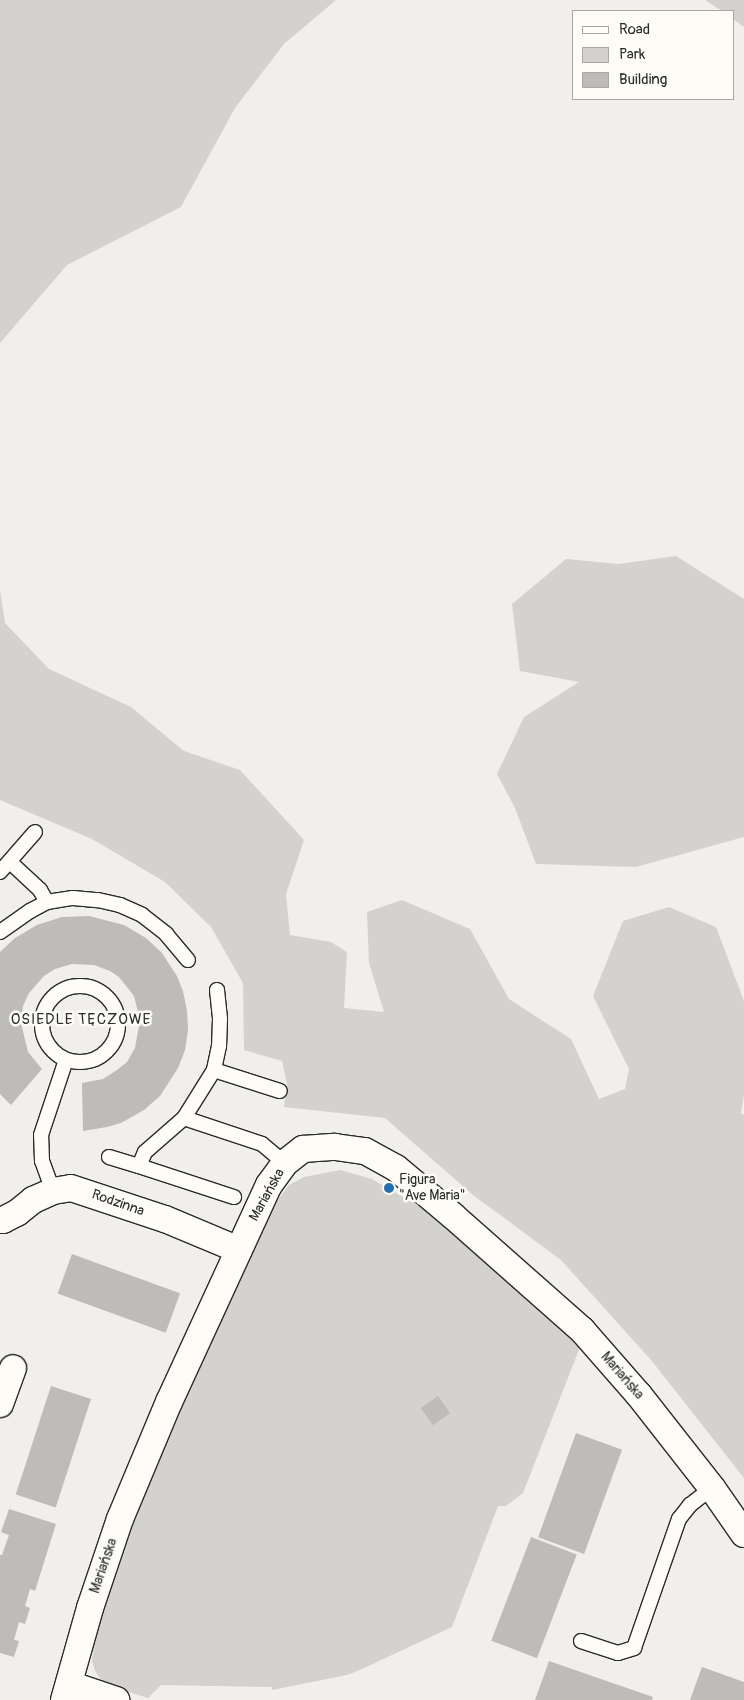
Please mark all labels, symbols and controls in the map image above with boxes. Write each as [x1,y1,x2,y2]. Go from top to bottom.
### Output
legend [572,10,734,100]
text: Road [619,20,650,39]
text: Park [619,45,645,64]
text: Building [619,70,667,89]
district label: OSIEDLE TĘCZOWE [9,1011,153,1029]
street label: Mariańska [246,1166,288,1224]
place label: Figura "Ave Maria" [399,1172,465,1204]
marker: Figura "Ave Maria" [383,1182,395,1194]
street label: Rodzinna [89,1186,147,1220]
street label: Mariańska [597,1349,647,1403]
street label: Mariańska [87,1536,121,1596]

